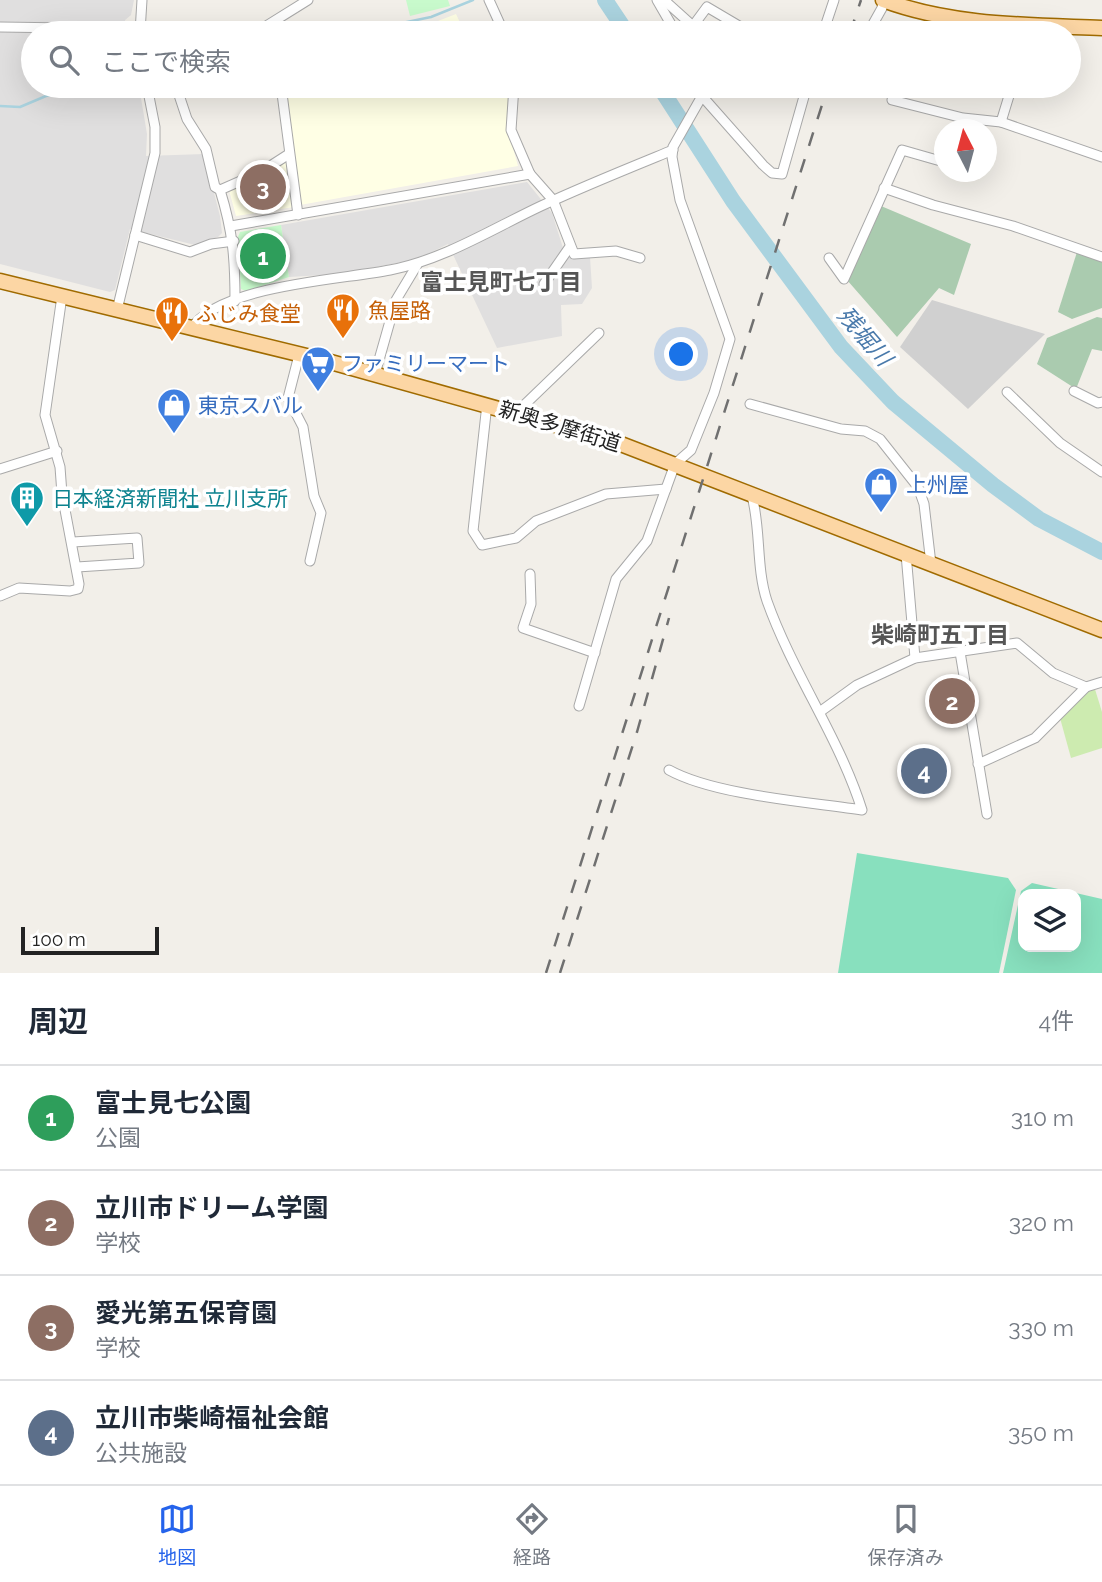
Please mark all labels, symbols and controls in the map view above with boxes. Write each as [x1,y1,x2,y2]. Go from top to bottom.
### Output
search box [21,21,1081,98]
icon: search [45,41,83,79]
text: ここで検索 [101,47,231,77]
north arrow [934,119,997,182]
pin: 3 [240,161,286,213]
pin: 1 [240,230,286,282]
district label: 富士見町七丁目 [421,268,582,295]
restaurant icon: 魚屋路 [324,291,362,340]
restaurant icon: ふじみ食堂 [153,294,191,343]
place label: 魚屋路 [368,298,431,323]
place label: ふじみ食堂 [196,301,301,326]
water label: 残堀川 [832,301,900,373]
your location [664,337,698,371]
supermarket icon: ファミリーマート [299,344,337,393]
place label: ファミリーマート [342,351,510,376]
shop icon: 東京スバル [155,386,193,435]
place label: 東京スバル [198,393,303,418]
street label: 新奥多摩街道 [496,396,624,456]
shop icon: 上州屋 [862,465,900,514]
place label: 上州屋 [906,472,969,497]
building icon: 日本経済新聞社 立川支所 [8,479,46,528]
place label: 日本経済新聞社 立川支所 [52,486,288,511]
district label: 柴崎町五丁目 [871,621,1009,648]
pin: 2 [929,675,975,727]
pin: 4 [901,745,947,797]
map controls [1018,889,1081,952]
button: layers [1018,889,1081,952]
scale bar [21,924,159,956]
text: 100 m [32,928,86,950]
text: 周辺 [28,1004,88,1039]
text: 4件 [1038,1007,1074,1034]
text: 富士見七公園 [95,1088,251,1118]
text: 1 [45,1104,57,1131]
text: 310 m [1011,1104,1074,1131]
text: 公園 [95,1124,141,1151]
text: 立川市ドリーム学園 [95,1193,328,1223]
text: 2 [45,1209,57,1236]
text: 320 m [1009,1209,1074,1236]
text: 学校 [95,1229,141,1256]
text: 愛光第五保育園 [95,1298,277,1328]
text: 3 [45,1314,57,1341]
text: 330 m [1008,1314,1074,1341]
text: 学校 [95,1334,141,1361]
text: 立川市柴崎福祉会館 [95,1403,329,1433]
text: 4 [44,1419,58,1446]
text: 350 m [1008,1419,1074,1446]
text: 公共施設 [95,1439,187,1466]
tab: 地図 [158,1500,196,1569]
tab: 経路 [513,1500,551,1569]
tab: 保存済み [868,1500,944,1569]

